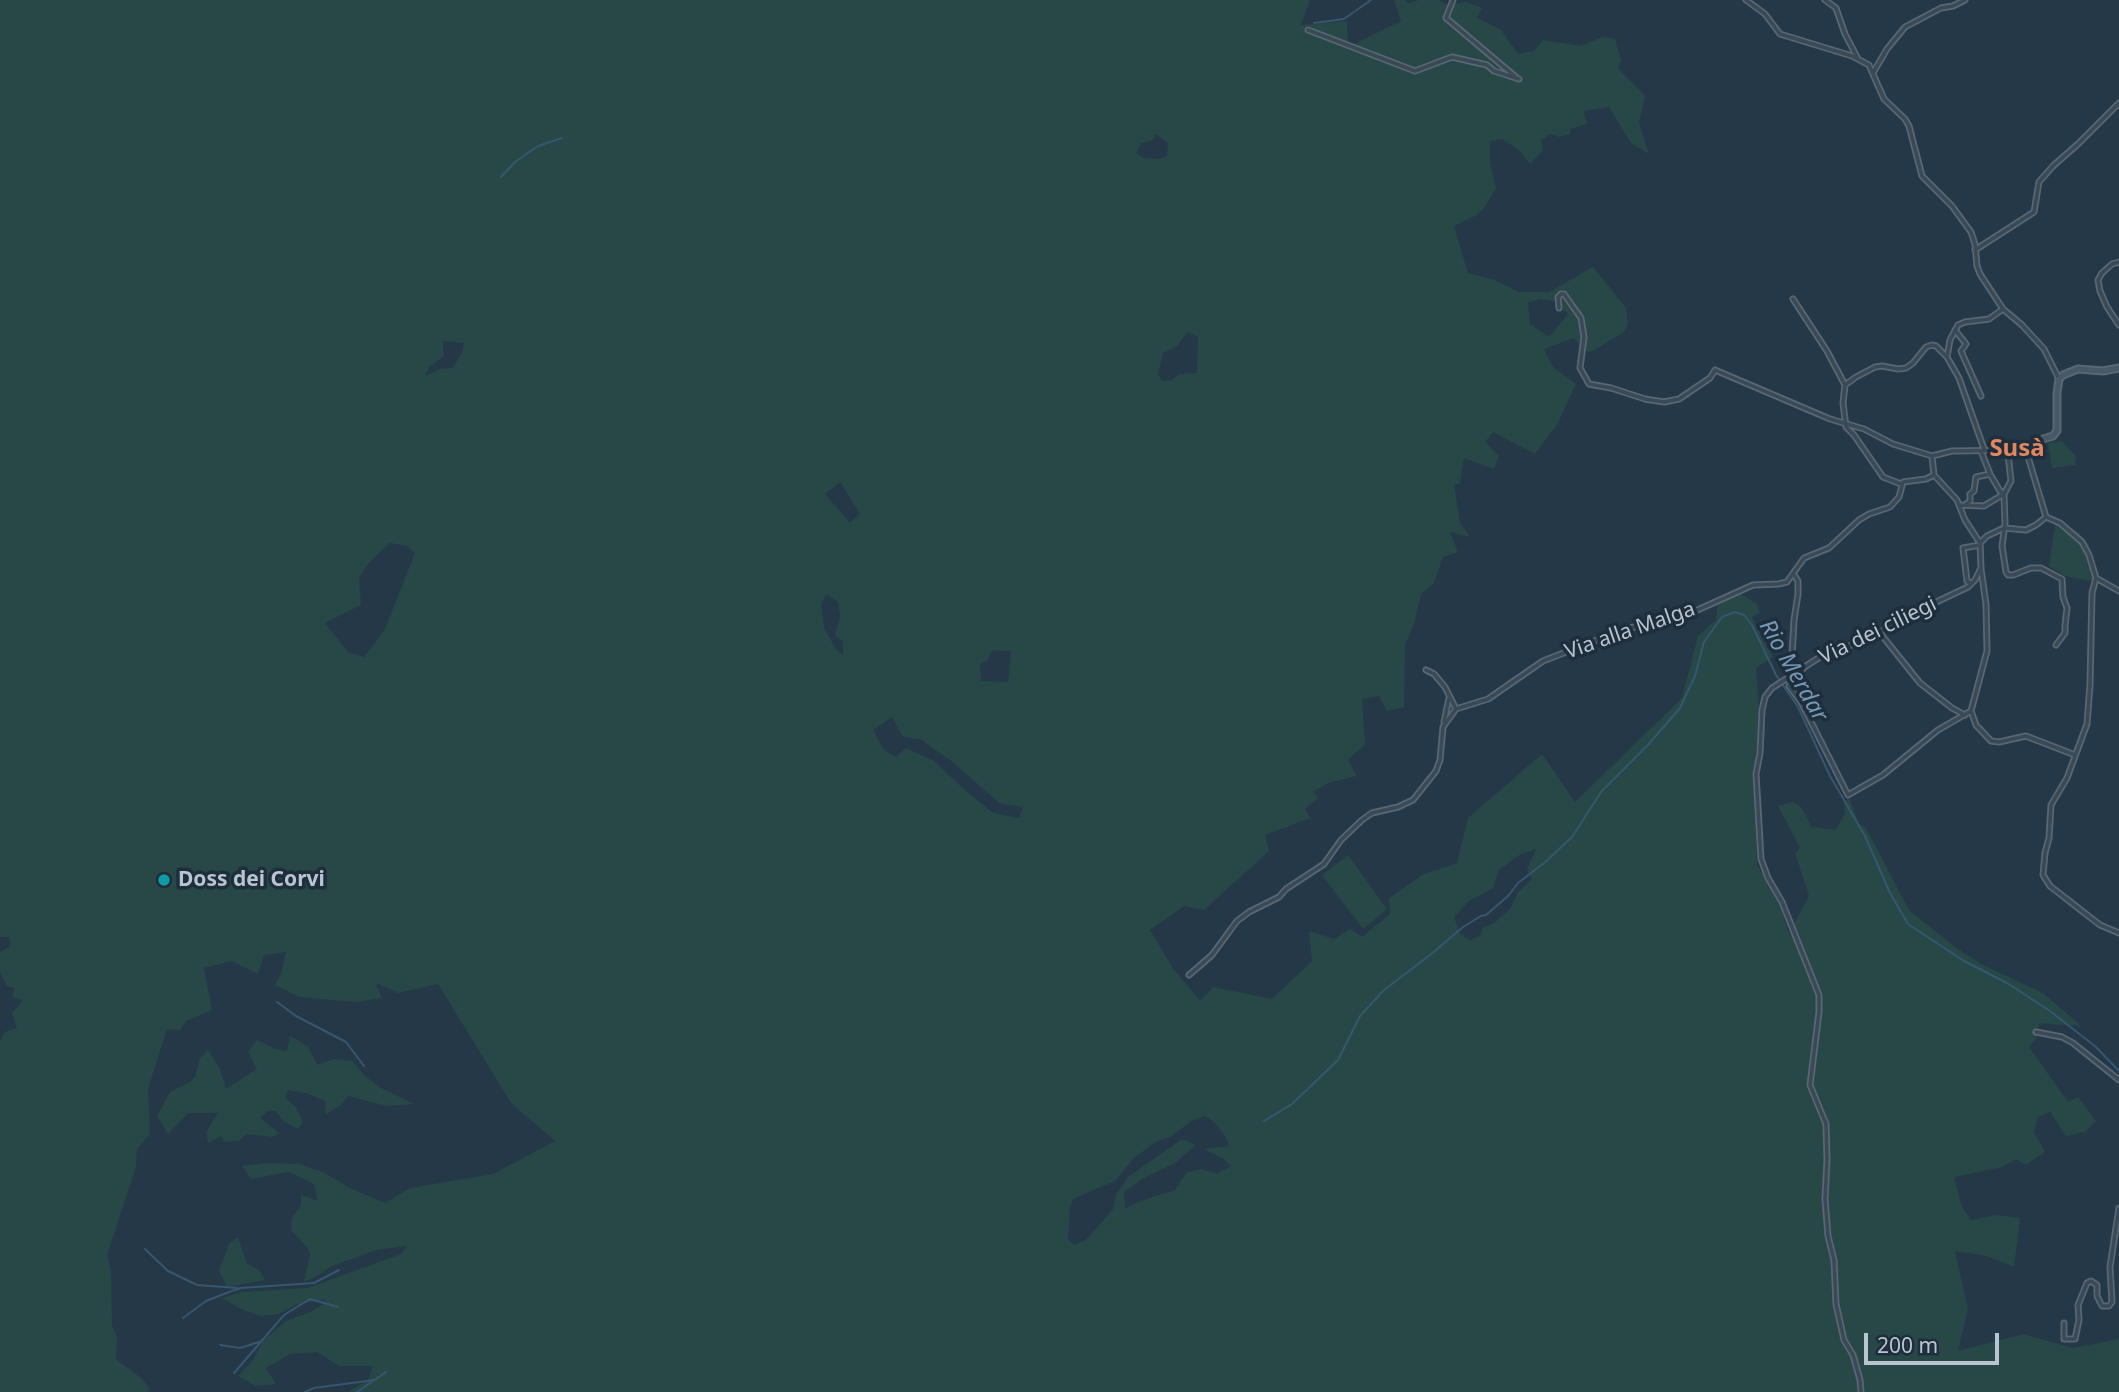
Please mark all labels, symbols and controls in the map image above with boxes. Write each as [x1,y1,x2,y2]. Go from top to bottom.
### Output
district label: Susà [1989,435,2045,463]
street label: Via dei ciliegi [1815,592,1941,670]
street label: Via alla Malga [1562,597,1698,665]
water label: Rio Merdar [1753,615,1833,727]
place label: Doss dei Corvi [178,867,325,893]
marker: Doss dei Corvi [156,872,172,888]
scale bar [1867,1318,2002,1362]
text: 200 m [1877,1331,1938,1359]

